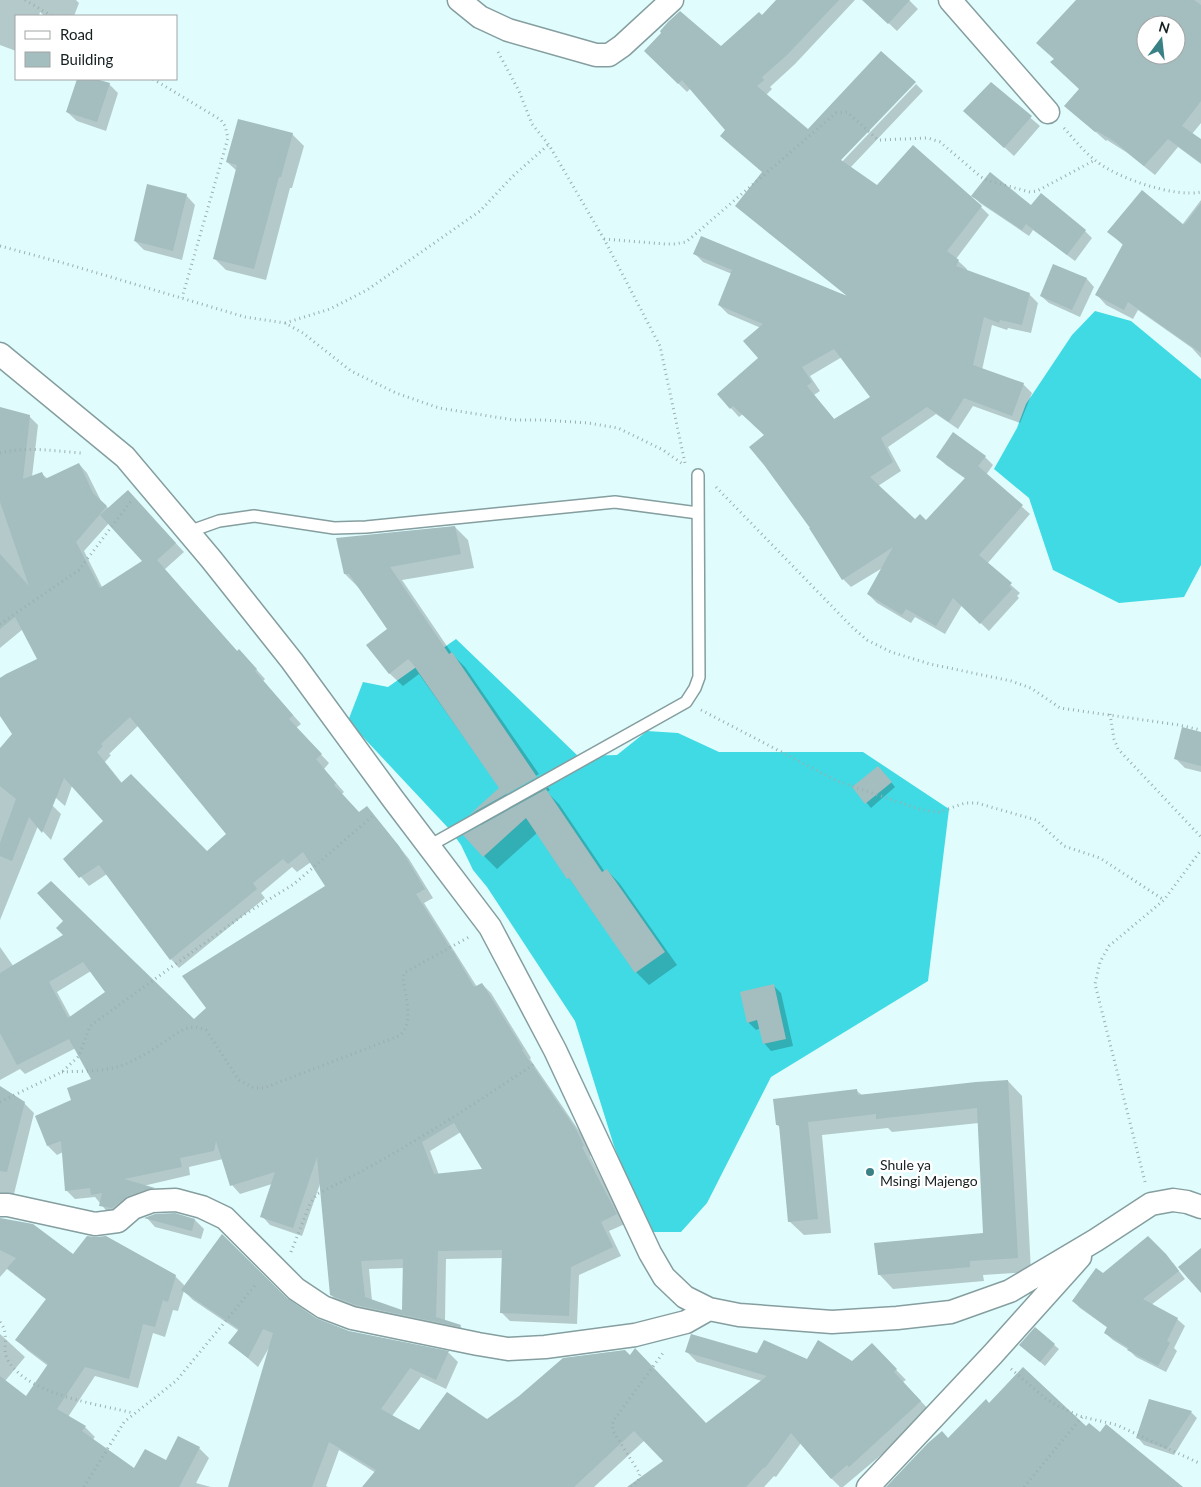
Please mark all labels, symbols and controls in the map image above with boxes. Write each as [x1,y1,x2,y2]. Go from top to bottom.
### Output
legend [15,15,178,80]
north arrow [1136,15,1186,65]
text: N [1157,17,1172,37]
text: Road [60,25,93,43]
text: Building [60,50,113,68]
place label: Shule ya Msingi Majengo [880,1156,978,1189]
marker: Shule ya Msingi Majengo [864,1166,876,1178]

